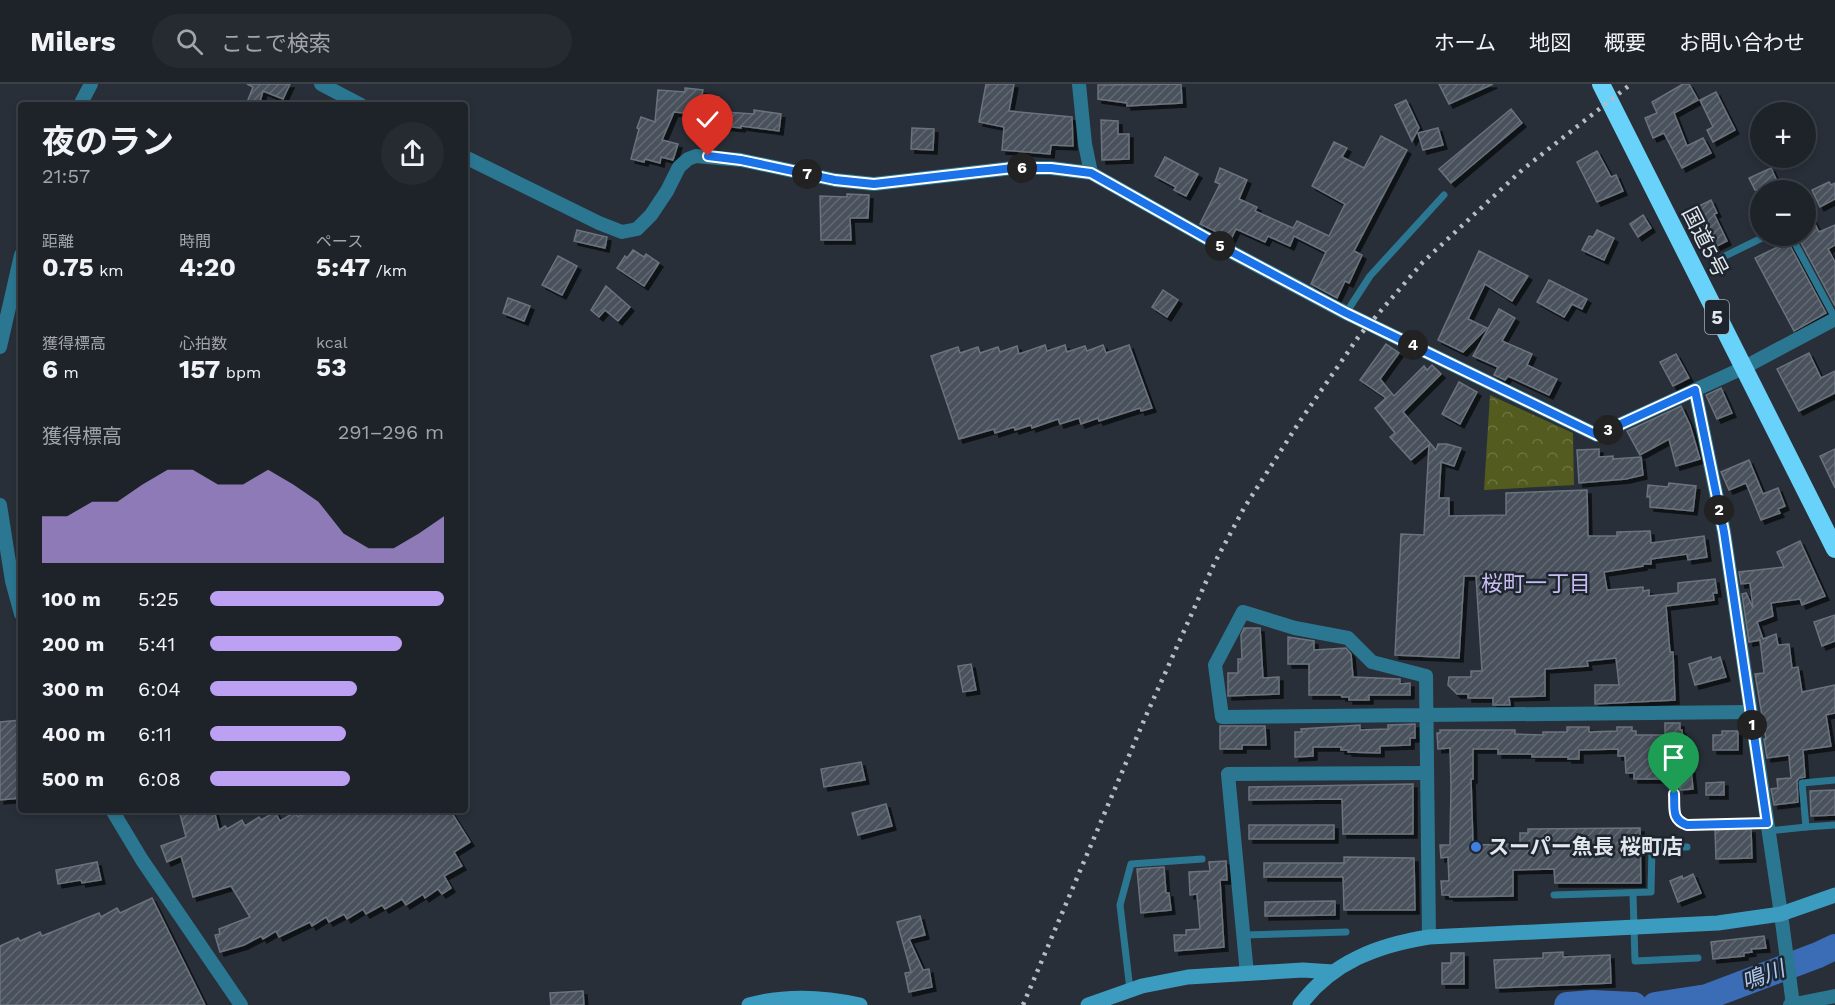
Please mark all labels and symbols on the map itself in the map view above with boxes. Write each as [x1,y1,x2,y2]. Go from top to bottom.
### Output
pin [682,94,733,156]
pin: 6 [1007,153,1037,183]
pin: 7 [792,159,822,189]
street label: 国道5号 [1677,203,1734,281]
pin: 5 [1205,231,1235,261]
road number: 5 [1705,300,1729,334]
pin: 4 [1398,330,1428,360]
pin: 3 [1593,415,1623,445]
pin: 2 [1704,495,1734,525]
district label: 桜町一丁目 [1481,571,1591,596]
pin: 1 [1737,710,1767,740]
pin [1648,732,1699,794]
place label: スーパー魚長 桜町店 [1488,834,1683,859]
marker: スーパー魚長 桜町店 [1469,840,1483,854]
water label: 鳴川 [1738,955,1790,995]

